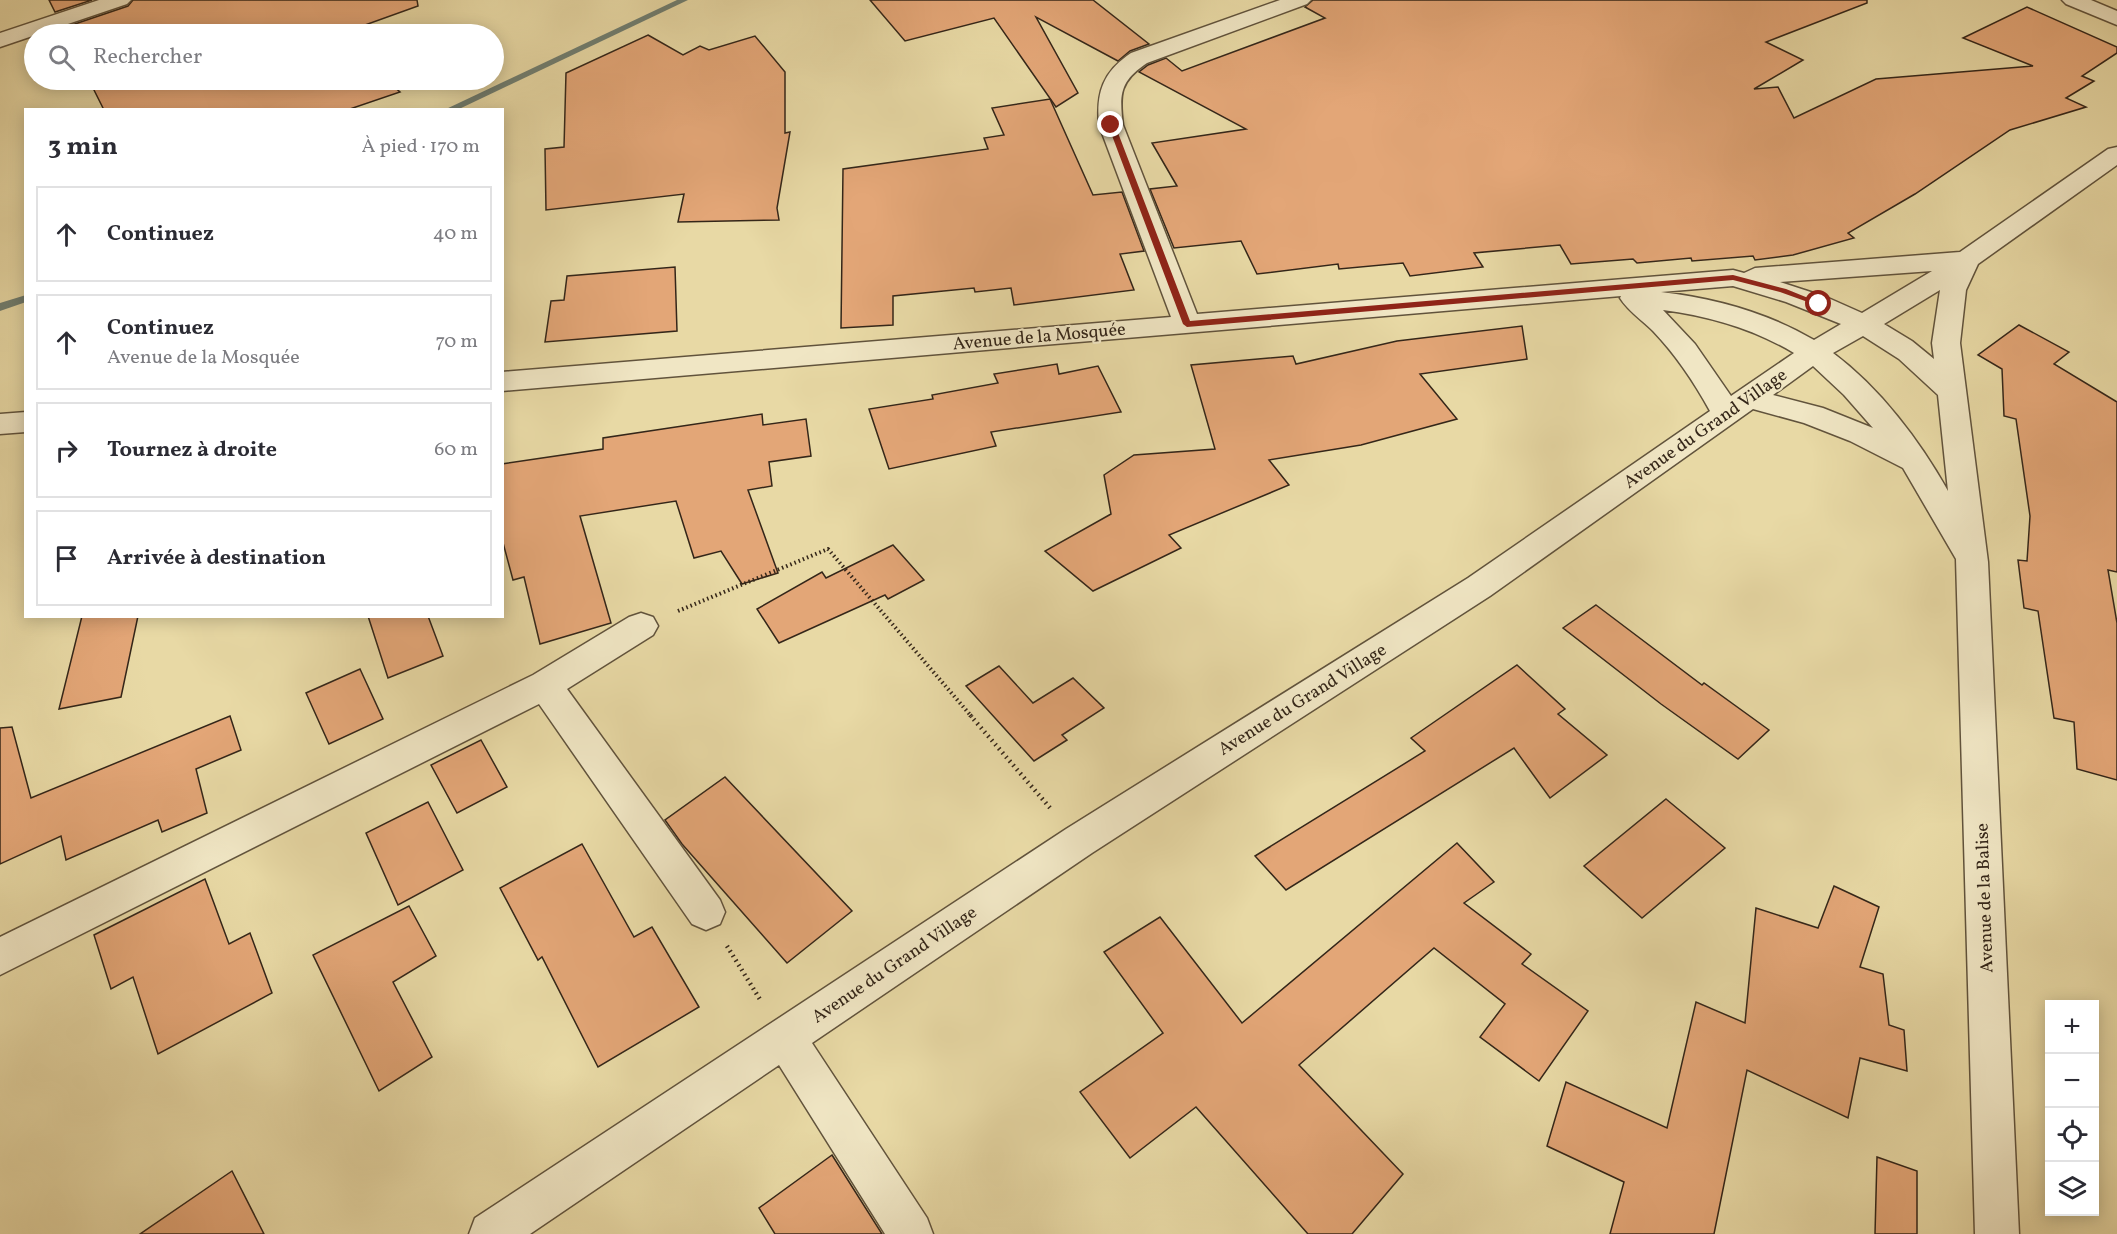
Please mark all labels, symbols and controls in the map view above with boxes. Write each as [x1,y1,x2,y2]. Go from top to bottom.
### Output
search box [24,24,504,90]
icon: search [45,41,78,74]
text: Rechercher [93,42,202,73]
route end [1097,111,1123,137]
text: 3 min [48,129,118,165]
text: À pied · 170 m [361,133,480,161]
icon: ahead [50,218,83,251]
text: Continuez [107,219,214,250]
text: 40 m [433,220,478,248]
route start [1805,290,1831,316]
text: Continuez [107,313,214,344]
street label: Avenue de la Mosquée [952,317,1127,358]
icon: ahead [50,326,83,359]
text: 70 m [435,328,478,356]
text: Avenue de la Mosquée [107,344,300,372]
street label: Avenue du Grand Village [1619,363,1793,495]
icon: right [50,434,83,467]
text: Tournez à droite [107,435,277,466]
text: 60 m [434,436,478,464]
icon: arrive [50,542,83,575]
text: Arrivée à destination [107,543,326,574]
street label: Avenue du Grand Village [1214,638,1392,762]
street label: Avenue de la Balise [1970,823,2001,973]
street label: Avenue du Grand Village [807,901,982,1030]
map controls [2045,1000,2099,1216]
button: + [2045,1000,2099,1054]
button: − [2045,1054,2099,1108]
button: locate [2045,1108,2099,1162]
button: layers [2045,1162,2099,1216]

